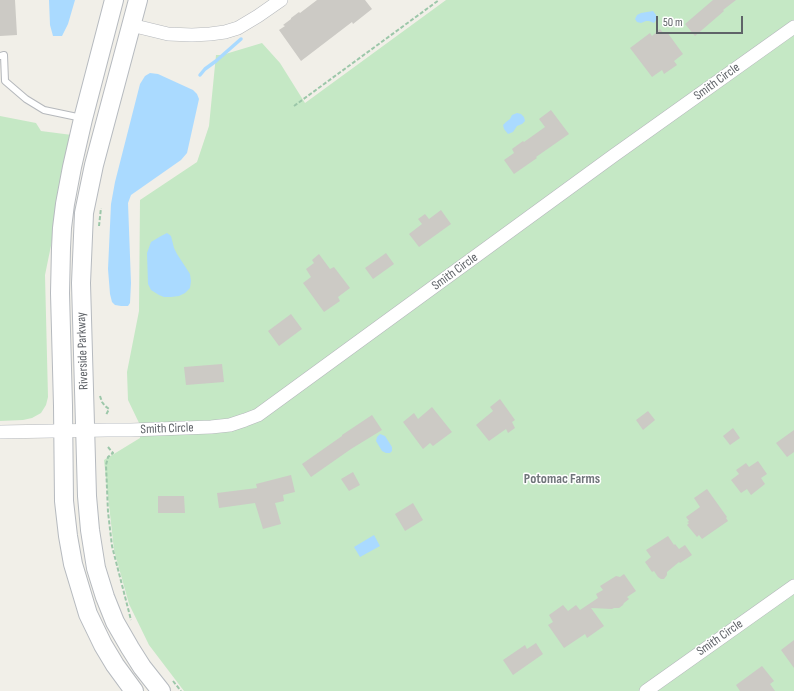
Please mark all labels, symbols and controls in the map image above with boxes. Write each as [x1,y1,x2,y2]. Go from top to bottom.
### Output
scale bar [658,8,745,34]
text: 50 m [663,15,683,30]
street label: Smith Circle [691,60,743,104]
street label: Smith Circle [429,250,481,294]
street label: Riverside Parkway [74,312,92,390]
street label: Smith Circle [140,420,194,438]
district label: Potomac Farms [524,471,600,487]
street label: Smith Circle [694,616,746,660]

